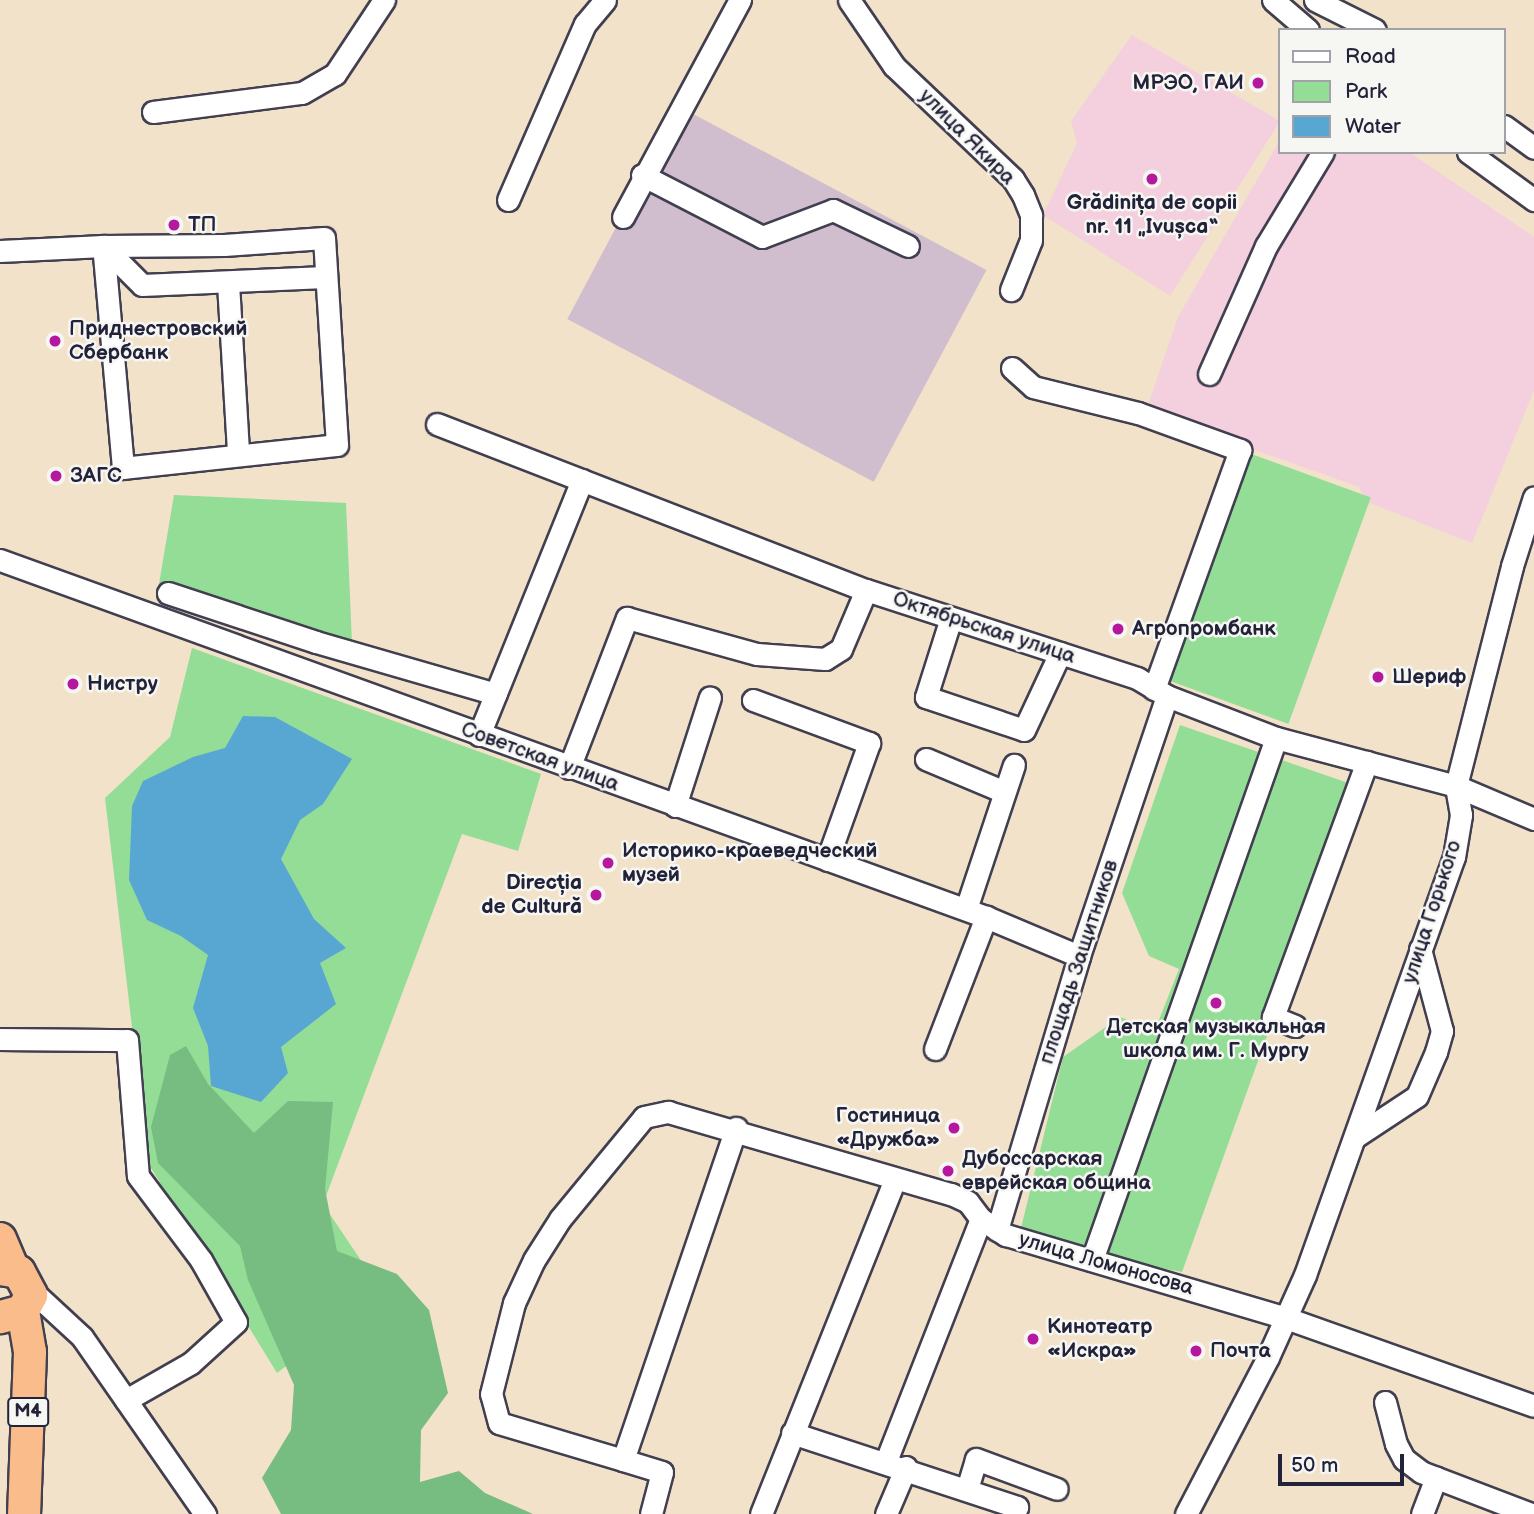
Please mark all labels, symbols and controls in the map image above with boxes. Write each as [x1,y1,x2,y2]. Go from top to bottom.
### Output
legend [1278,28,1506,154]
text: Road [1345,44,1396,69]
place label: МРЭО, ГАИ [1133,70,1244,96]
marker: МРЭО, ГАИ [1250,75,1266,91]
text: Park [1345,79,1387,104]
street label: улица Якира [914,84,1020,190]
text: Water [1345,114,1401,139]
marker: Grădinița de copii nr. 11 „Ivușca“ [1144,171,1160,187]
place label: Grădinița de copii nr. 11 „Ivușca“ [1067,190,1237,240]
place label: ТП [188,212,216,238]
marker: ТП [166,217,182,233]
place label: Приднестровский Сбербанк [69,316,247,366]
marker: Приднестровский Сбербанк [47,333,63,349]
place label: ЗАГС [70,463,122,489]
marker: ЗАГС [48,468,64,484]
street label: Октябрьская улица [890,587,1078,669]
place label: Агропромбанк [1132,616,1276,642]
marker: Агропромбанк [1110,621,1126,637]
place label: Шериф [1392,664,1466,690]
marker: Шериф [1370,669,1386,685]
place label: Нистру [87,671,158,697]
marker: Нистру [65,676,81,692]
street label: Советская улица [458,717,622,797]
street label: улица Горького [1397,837,1467,987]
place label: Историко-краеведческий музей [622,838,877,888]
marker: Историко-краеведческий музей [600,855,616,871]
street label: площадь Защитников [1034,857,1124,1067]
place label: Direcția de Cultură [481,870,582,920]
marker: Direcția de Cultură [588,887,604,903]
marker: Детская музыкальная школа им. Г. Мургу [1208,995,1224,1011]
place label: Детская музыкальная школа им. Г. Мургу [1106,1014,1326,1064]
place label: Гостиница «Дружба» [835,1103,940,1153]
marker: Гостиница «Дружба» [946,1120,962,1136]
place label: Дубоссарская еврейская община [962,1146,1151,1196]
marker: Дубоссарская еврейская община [940,1163,956,1179]
street label: улица Ломоносова [1016,1227,1196,1301]
place label: Кинотеатр «Искра» [1047,1314,1152,1364]
marker: Кинотеатр «Искра» [1025,1331,1041,1347]
place label: Почта [1210,1338,1271,1364]
marker: Почта [1188,1343,1204,1359]
road number: M4 [7,1396,49,1428]
scale bar [1282,1440,1408,1484]
text: 50 m [1291,1453,1338,1478]

